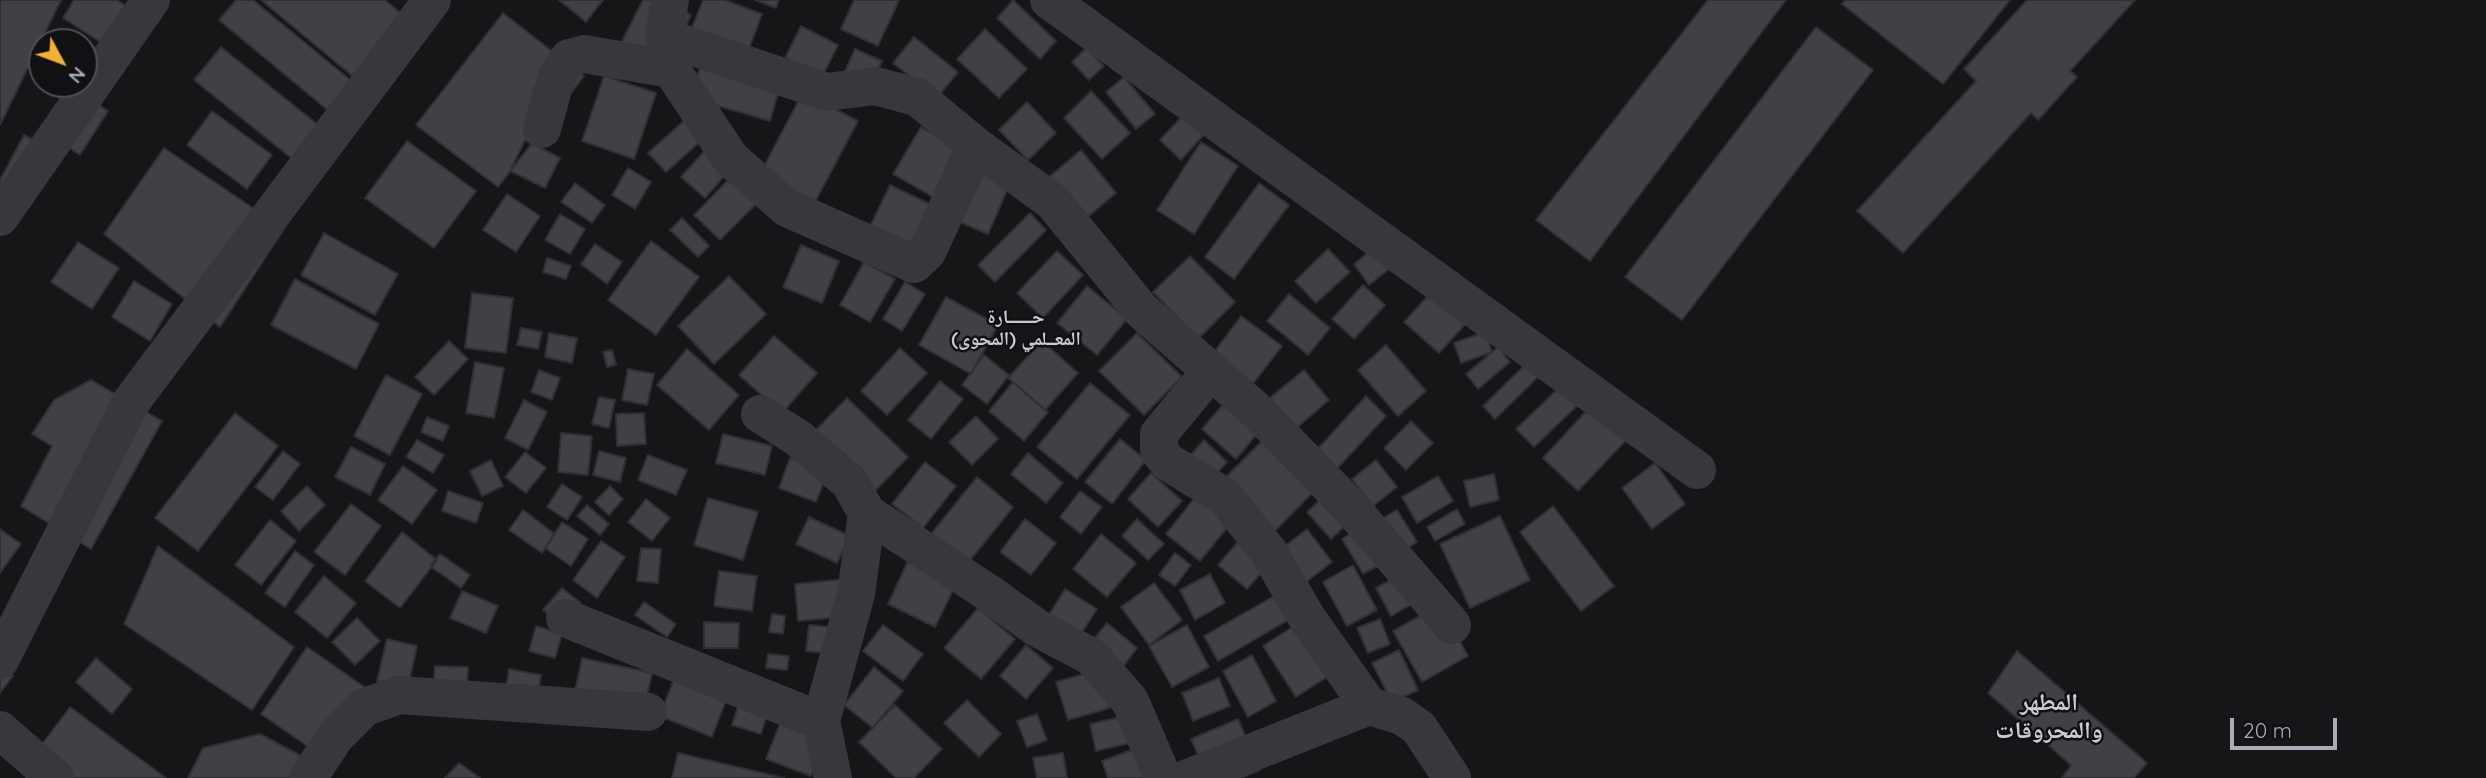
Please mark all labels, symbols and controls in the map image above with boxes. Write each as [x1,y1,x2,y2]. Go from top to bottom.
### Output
north arrow [28,28,98,98]
text: N [64,62,91,89]
district label: حــــــارة المعــلمي (المحوى) [951,306,1081,350]
district label: المطهر والمحروقات [1995,689,2103,745]
scale bar [2234,704,2341,748]
text: 20 m [2243,717,2292,743]

